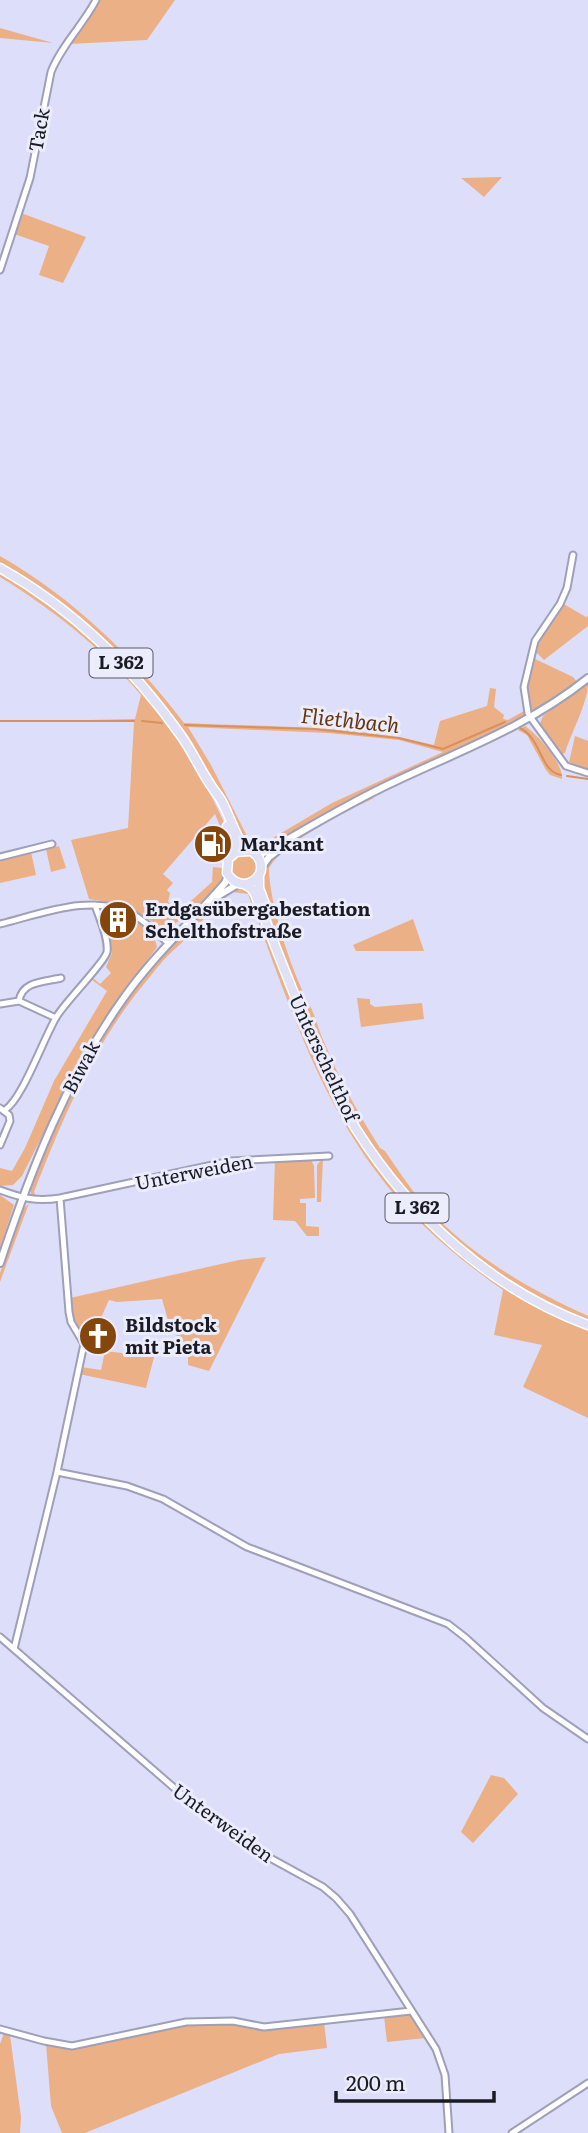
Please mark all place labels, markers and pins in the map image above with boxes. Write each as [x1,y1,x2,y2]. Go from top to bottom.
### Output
fuel station icon: Markant [192,823,234,865]
place label: Markant [240,829,325,857]
place label: Erdgasübergabestation Schelthofstraße [145,894,370,944]
building icon: Erdgasübergabestation Schelthofstraße [97,899,139,941]
place label: Bildstock mit Pieta [125,1310,217,1360]
church icon: Bildstock mit Pieta [77,1315,119,1357]

